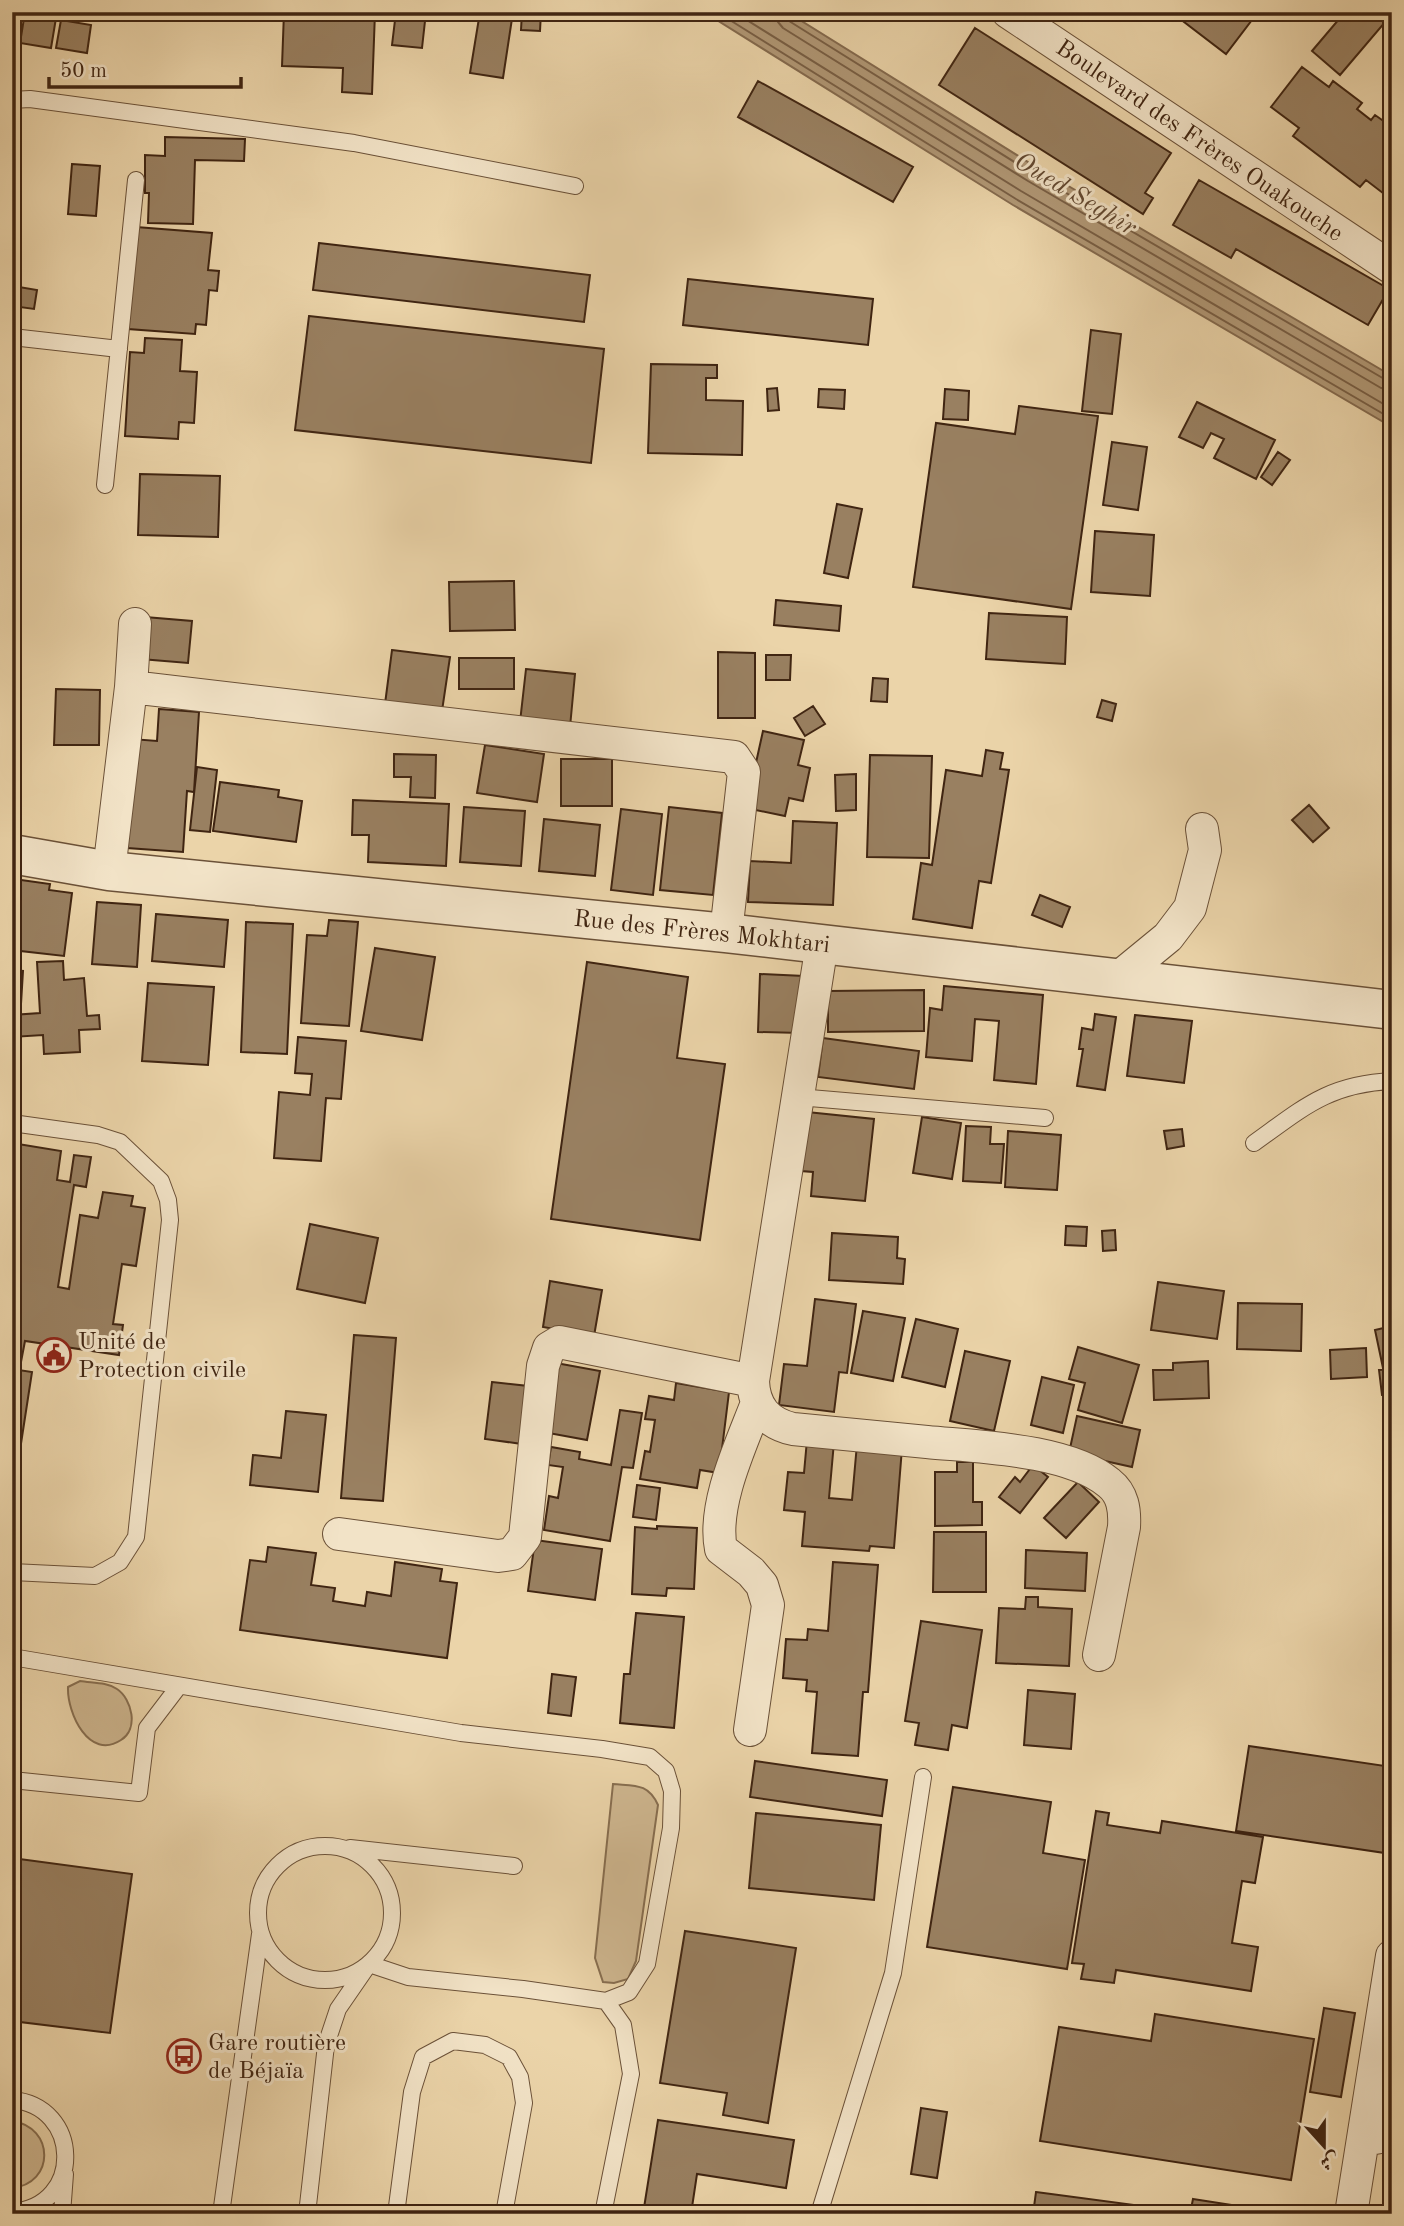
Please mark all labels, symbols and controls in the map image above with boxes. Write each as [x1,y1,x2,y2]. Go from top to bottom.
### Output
street label: Boulevard des Frères Ouakouche [1051,36,1347,247]
scale bar [49,46,242,90]
text: 50 m [60,61,107,82]
water label: Oued Seghir [1009,148,1141,242]
street label: Rue des Frères Mokhtari [572,908,831,958]
place label: Unité de Protection civile [78,1331,246,1383]
public building icon: Unité de Protection civile [35,1336,73,1374]
place label: Gare routière de Béjaïa [208,2032,346,2084]
bus stop icon: Gare routière de Béjaïa [165,2037,203,2075]
north arrow [1288,2110,1358,2180]
text: ش [1317,2147,1341,2172]

